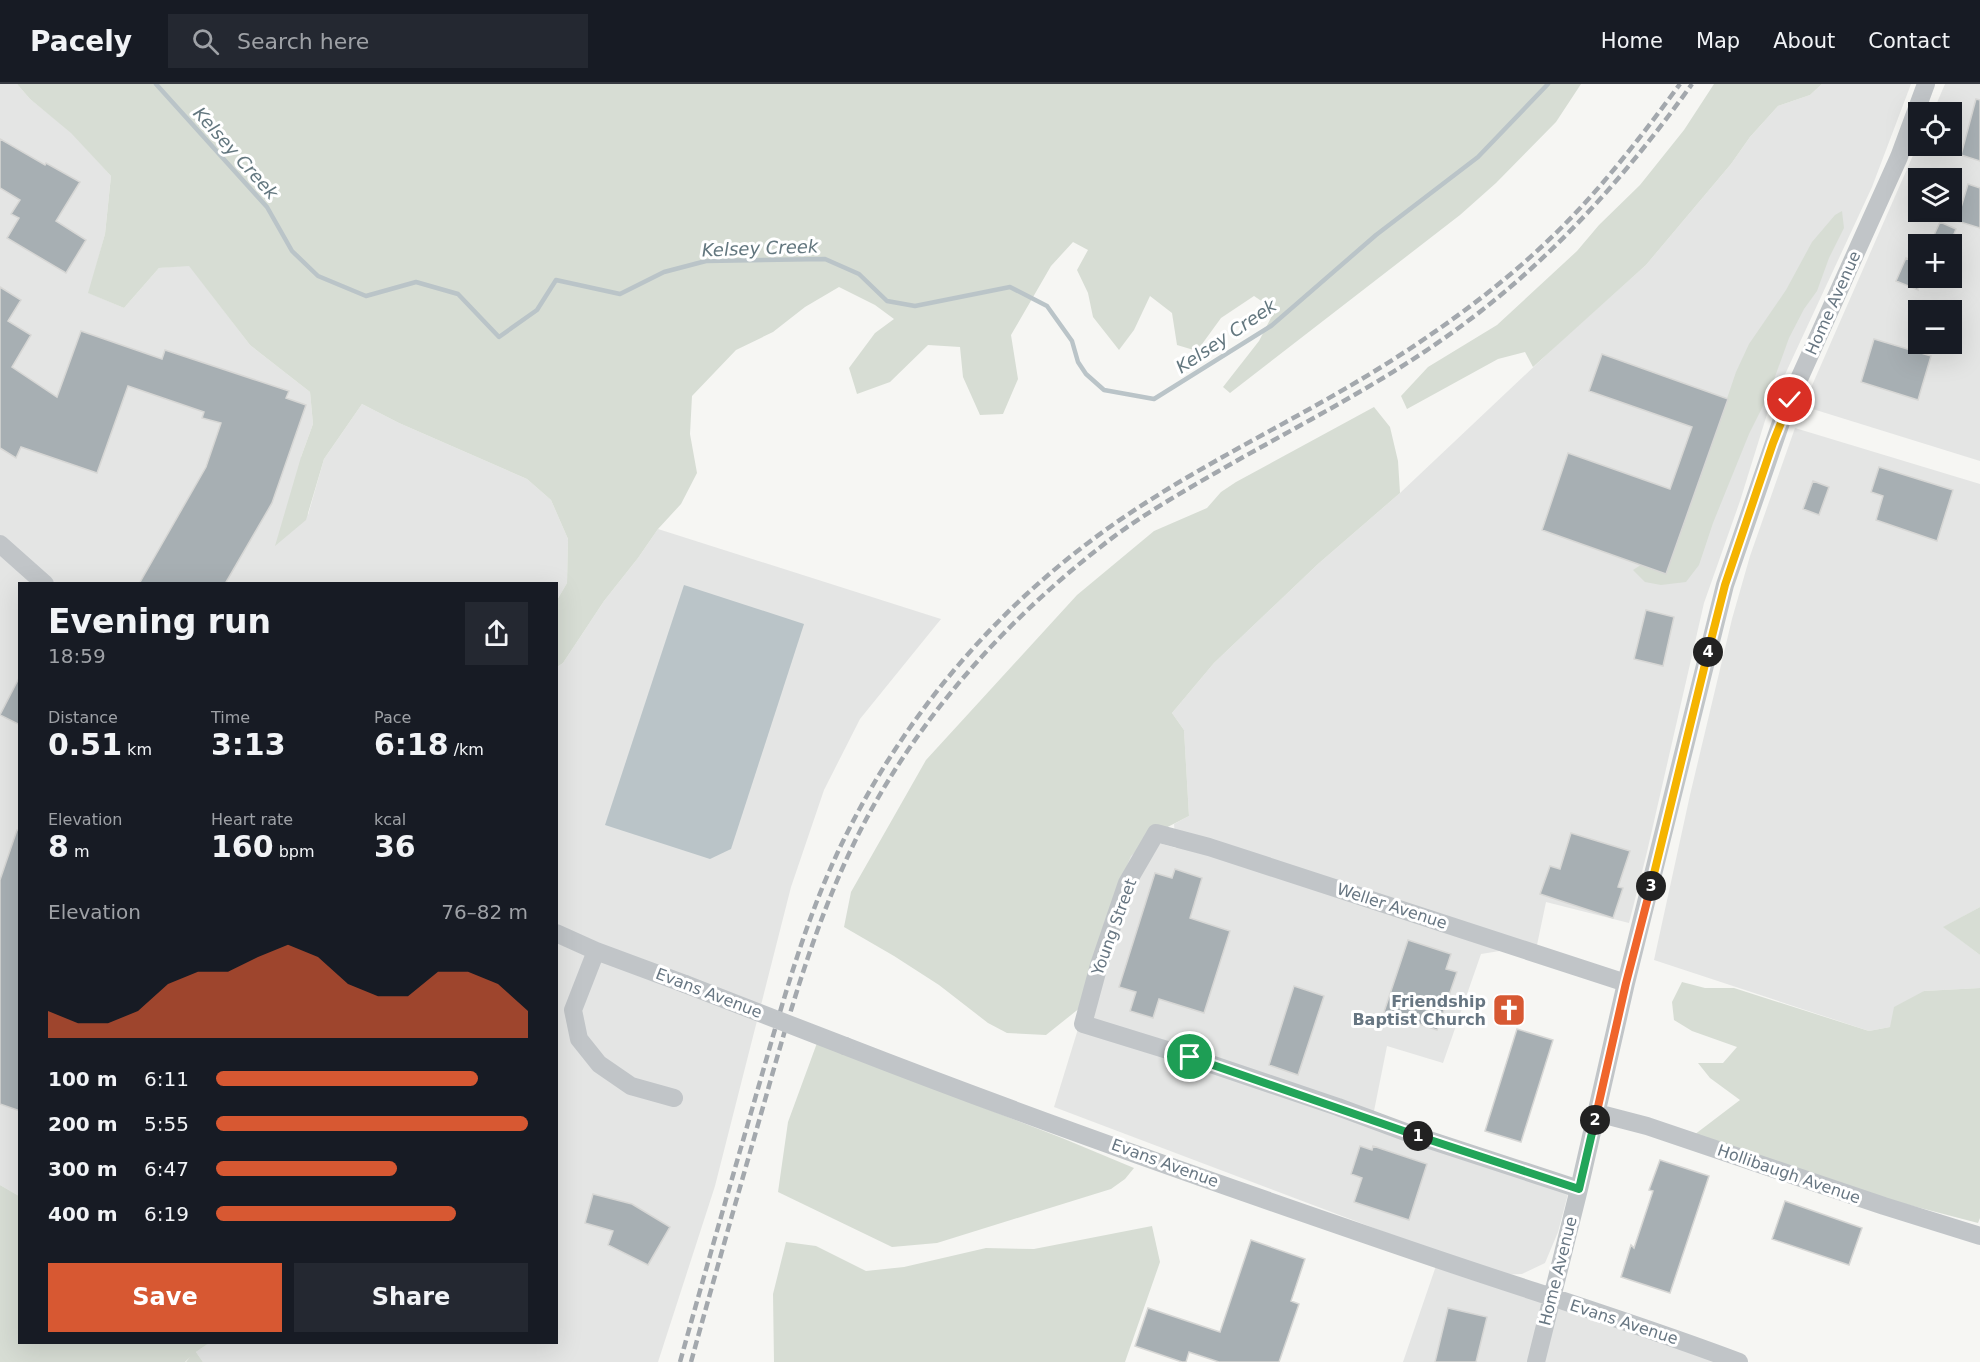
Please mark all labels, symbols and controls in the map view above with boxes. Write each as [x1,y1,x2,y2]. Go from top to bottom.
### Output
search box [168,14,588,68]
text: Pacely [30,25,132,58]
icon: search [189,25,222,58]
text: Search here [237,29,369,54]
text: Home [1601,29,1663,53]
text: Map [1696,29,1740,53]
text: About [1773,29,1835,53]
text: Contact [1868,29,1950,53]
map controls [1908,102,1962,354]
button: locate [1908,102,1962,156]
water label: Kelsey Creek [189,103,284,205]
button: layers [1908,168,1962,222]
button: + [1908,234,1962,288]
water label: Kelsey Creek [701,235,820,261]
street label: Home Avenue [1802,248,1864,358]
water label: Kelsey Creek [1172,294,1282,377]
button: − [1908,300,1962,354]
pin [1764,374,1815,425]
icon: check [1773,383,1806,416]
text: Evening run [48,602,271,641]
button: share [465,602,528,665]
pin: 4 [1693,637,1723,667]
text: 4 [1702,642,1714,661]
text: 18:59 [48,644,106,668]
text: Distance [48,708,118,727]
text: Time [211,708,250,727]
text: Pace [374,708,411,727]
text: 0.51 [48,727,122,762]
text: 3:13 [211,727,286,762]
text: 6:18 [374,727,449,762]
text: km [122,740,152,759]
text: /km [449,740,484,759]
text: Elevation [48,810,122,829]
text: Heart rate [211,810,293,829]
text: kcal [374,810,406,829]
text: 8 [48,829,69,864]
text: 160 [211,829,274,864]
text: 36 [374,829,416,864]
text: m [69,842,90,861]
text: bpm [274,842,315,861]
pin: 3 [1636,871,1666,901]
street label: Young Street [1087,876,1140,979]
text: 3 [1645,876,1657,895]
street label: Weller Avenue [1335,879,1449,933]
text: Elevation [48,900,141,924]
text: 76–82 m [441,900,528,924]
street label: Evans Avenue [653,964,765,1022]
place label: Friendship Baptist Church [1352,992,1486,1029]
church icon: Friendship Baptist Church [1491,992,1527,1028]
pin [1164,1031,1215,1082]
icon: arrive [1173,1040,1206,1073]
text: 100 m [48,1067,118,1091]
text: 6:11 [144,1067,189,1091]
pin: 2 [1580,1105,1610,1135]
text: 2 [1589,1110,1601,1129]
text: 200 m [48,1112,118,1136]
text: 5:55 [144,1112,189,1136]
pin: 1 [1403,1121,1433,1151]
text: 1 [1412,1126,1424,1145]
street label: Evans Avenue [1109,1135,1221,1191]
street label: Hollibaugh Avenue [1715,1141,1863,1207]
text: 300 m [48,1157,118,1181]
text: 6:47 [144,1157,189,1181]
text: 400 m [48,1202,118,1226]
text: 6:19 [144,1202,189,1226]
street label: Home Avenue [1535,1214,1581,1328]
button: Save [48,1263,282,1332]
button: Share [294,1263,528,1332]
street label: Evans Avenue [1568,1296,1680,1348]

